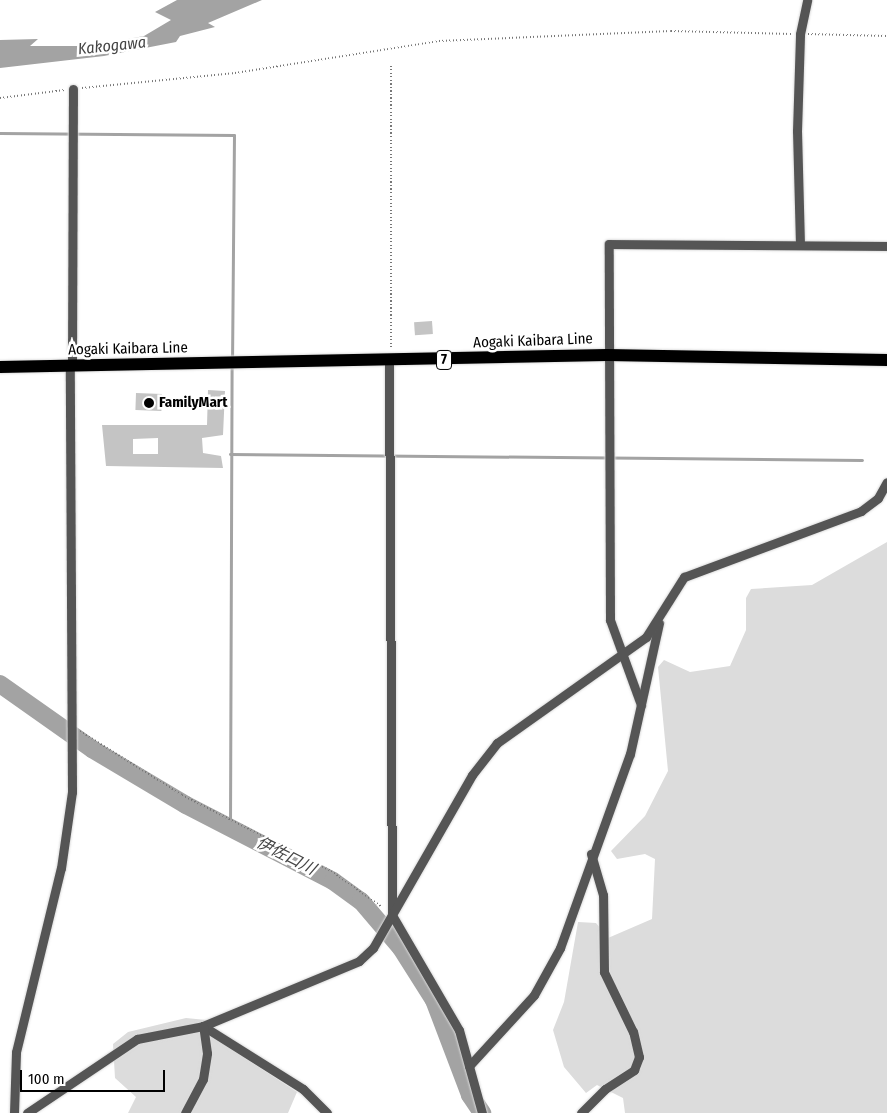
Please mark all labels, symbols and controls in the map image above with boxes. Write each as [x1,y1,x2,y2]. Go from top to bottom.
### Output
water label: Kakogawa [77,33,147,59]
street label: Aogaki Kaibara Line [473,330,593,352]
street label: Aogaki Kaibara Line [68,339,188,359]
road number: 7 [435,348,453,372]
place label: FamilyMart [159,394,228,412]
marker: FamilyMart [143,397,155,409]
water label: 伊佐口川 [253,833,319,879]
scale bar [22,1060,168,1092]
text: 100 m [28,1070,65,1088]

